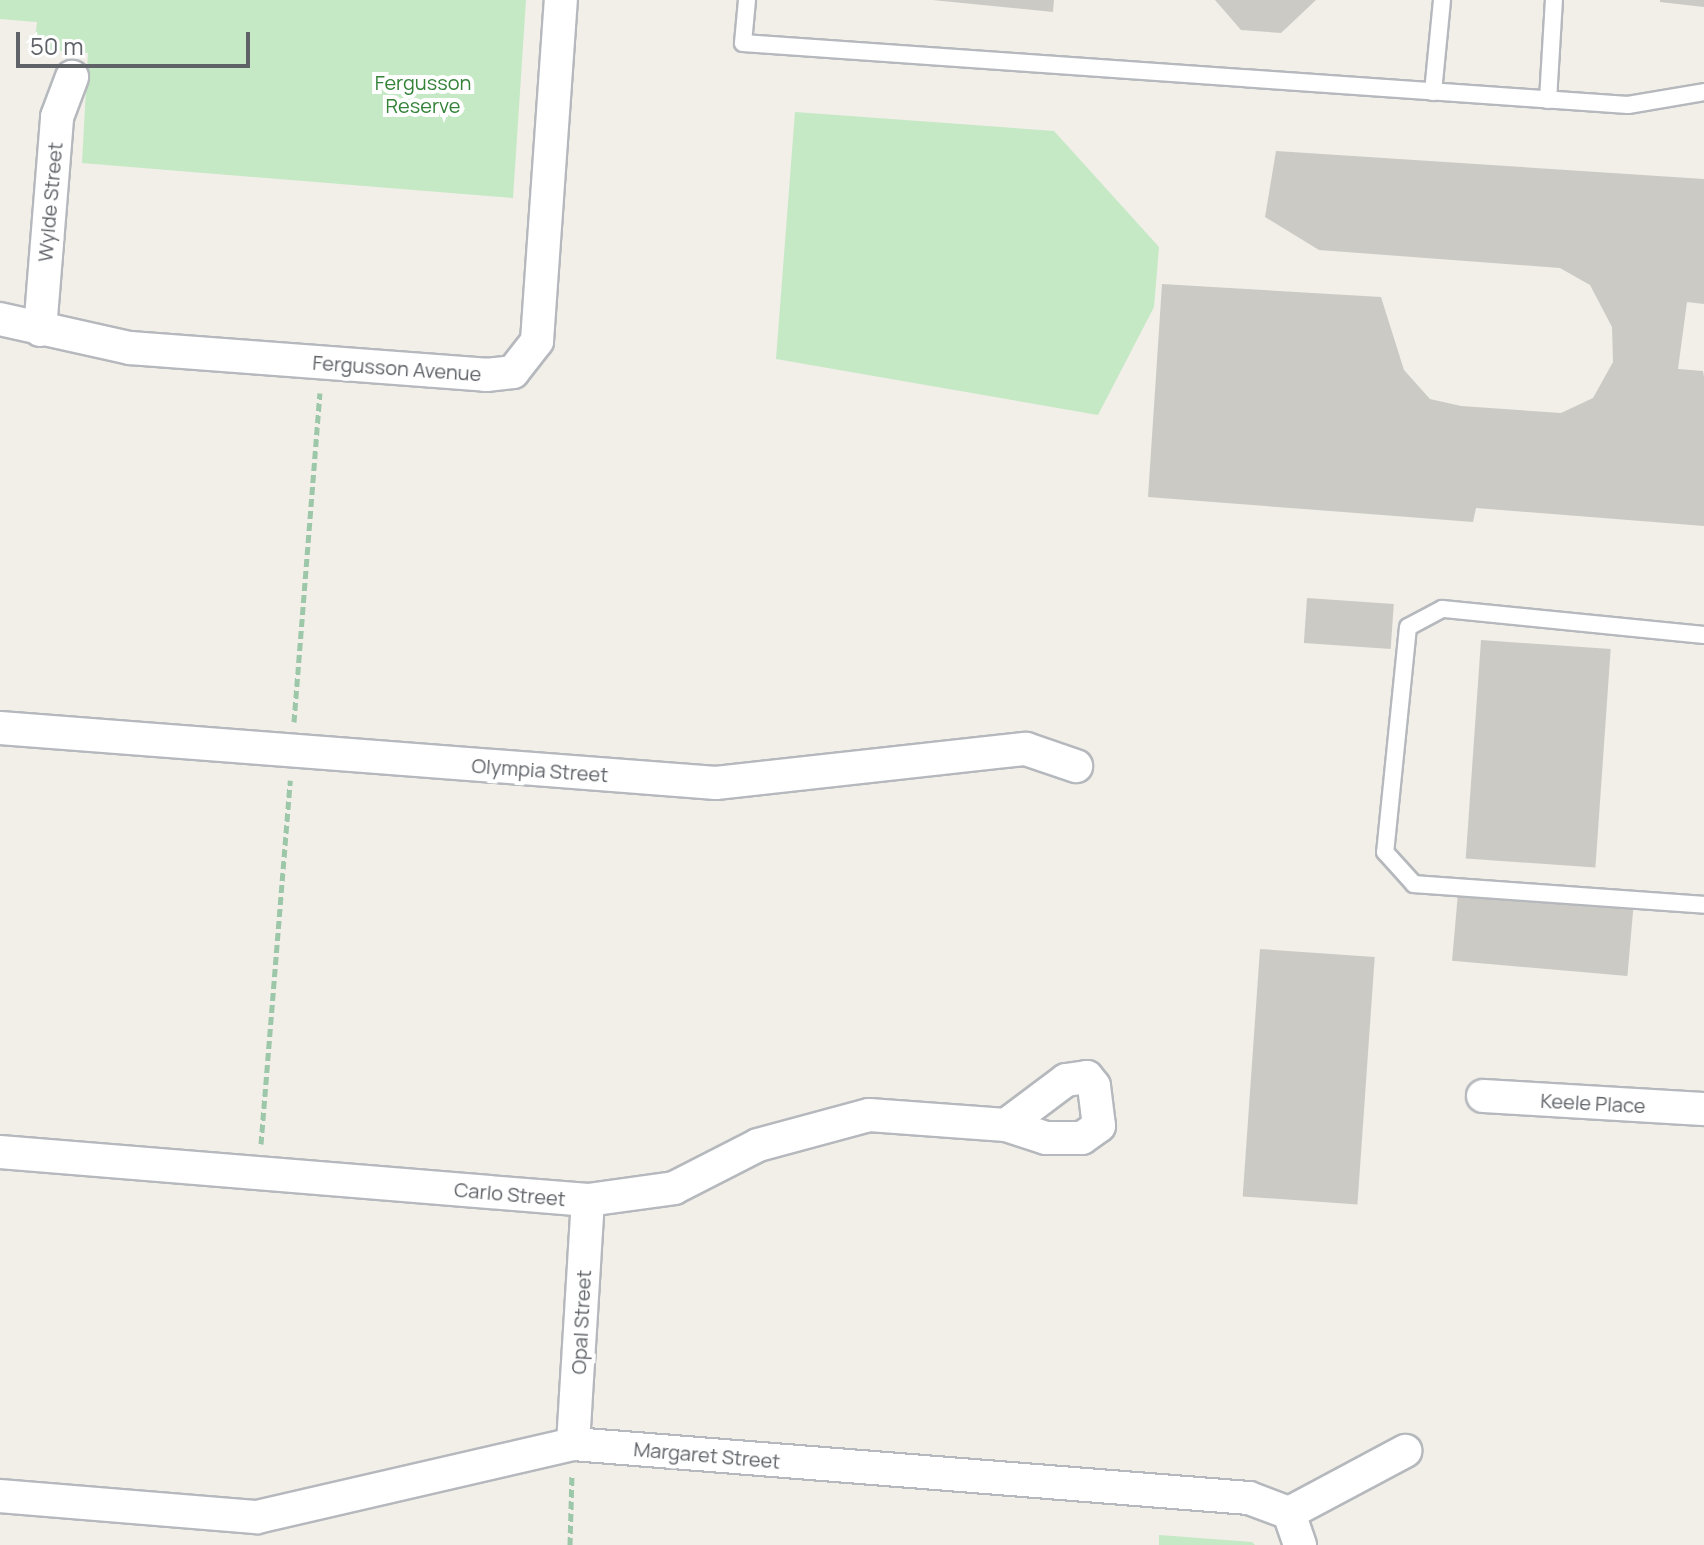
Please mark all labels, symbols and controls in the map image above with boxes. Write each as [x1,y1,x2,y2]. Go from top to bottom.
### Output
scale bar [20,16,254,66]
text: 50 m [30,29,84,62]
park label: Fergusson Reserve [375,71,471,118]
street label: Wylde Street [33,141,67,263]
street label: Fergusson Avenue [312,350,482,386]
street label: Olympia Street [471,753,609,787]
street label: Keele Place [1540,1088,1646,1118]
street label: Carlo Street [453,1177,567,1211]
street label: Opal Street [566,1269,596,1375]
street label: Margaret Street [633,1437,781,1473]

